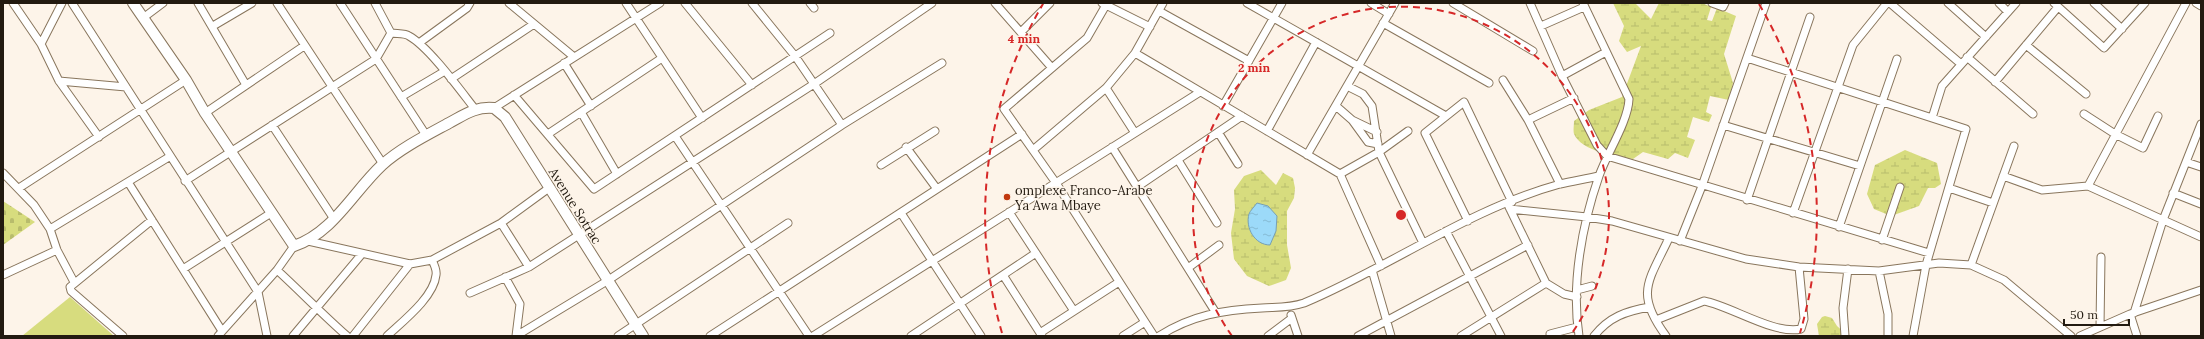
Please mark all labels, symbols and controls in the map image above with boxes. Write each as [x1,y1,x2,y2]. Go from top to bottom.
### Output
text: 4 min [1008,31,1041,46]
text: 2 min [1238,60,1270,75]
street label: Avenue Sotrac [544,164,605,247]
place label: omplexe Franco-Arabe Ya Awa Mbaye [1014,182,1152,214]
marker: omplexe Franco-Arabe Ya Awa Mbaye [1002,192,1012,202]
centre of rings [1394,208,1408,222]
scale bar [2064,301,2129,327]
text: 50 m [2070,307,2098,322]

